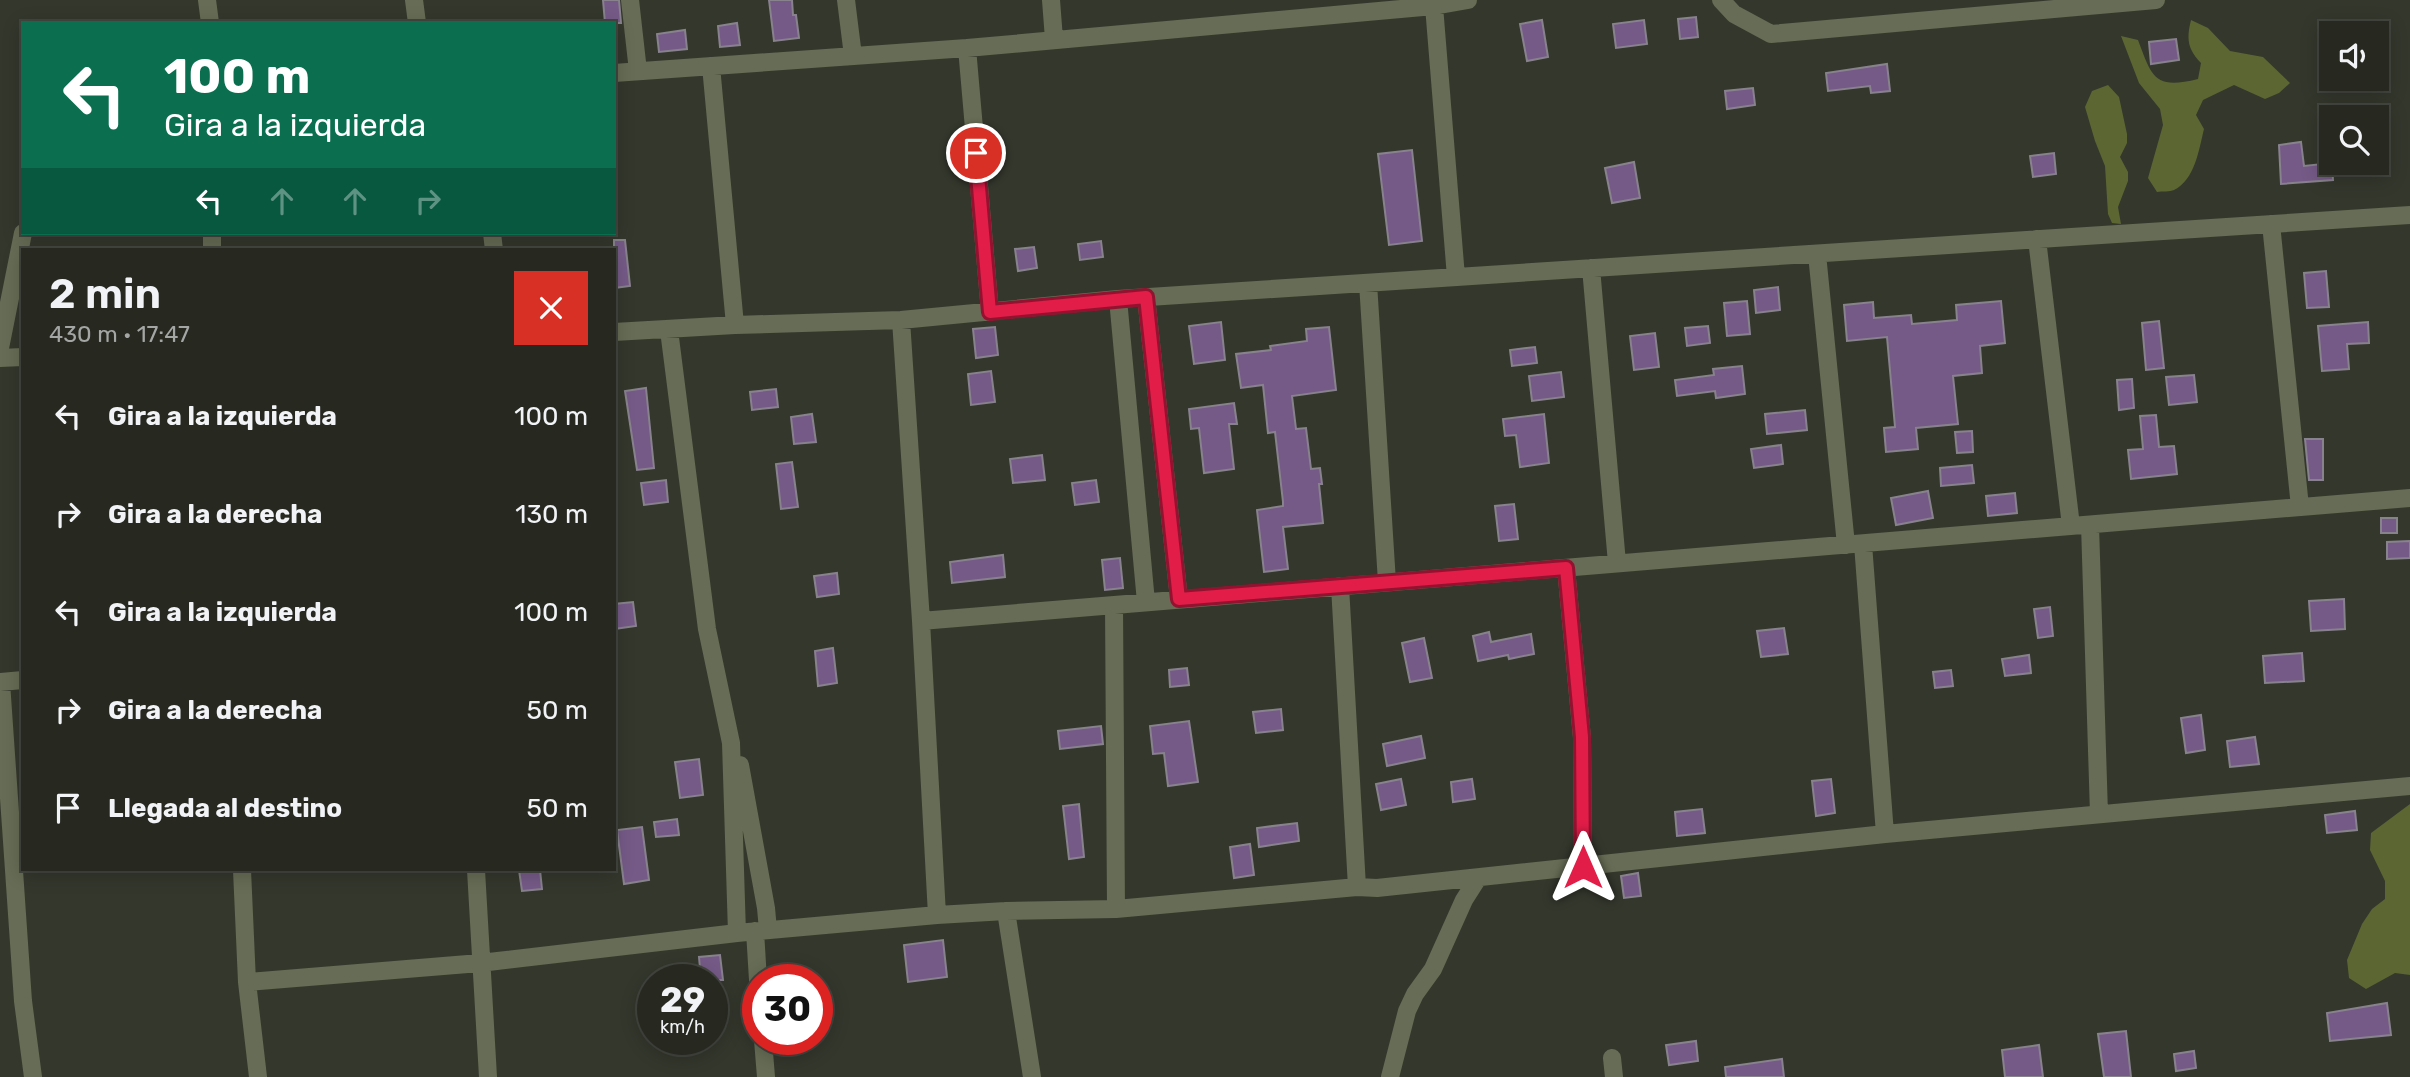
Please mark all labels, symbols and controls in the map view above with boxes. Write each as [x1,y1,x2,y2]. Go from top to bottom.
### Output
map controls [2319,21,2389,175]
button: sound [2319,21,2389,91]
text: 100 m [164,47,310,105]
icon: left [49,49,140,140]
button: search [2319,105,2389,175]
text: Gira a la izquierda [164,106,426,144]
pin [946,123,1006,183]
icon: arrive [957,134,995,172]
icon: left [190,182,228,220]
icon: ahead [263,182,301,220]
icon: ahead [336,182,374,220]
icon: right [409,182,447,220]
text: 2 min [49,269,161,319]
button: close [514,271,588,345]
text: 430 m · 17:47 [49,320,190,348]
icon: left [49,397,87,435]
text: Gira a la izquierda [108,401,337,432]
text: 100 m [514,401,588,432]
icon: right [49,495,87,533]
text: Gira a la derecha [108,499,322,530]
text: 130 m [515,499,588,530]
icon: left [49,593,87,631]
text: Gira a la izquierda [108,597,337,628]
text: 100 m [514,597,588,628]
icon: right [49,691,87,729]
text: Gira a la derecha [108,695,322,726]
text: 50 m [527,695,588,726]
icon: arrive [49,789,87,827]
text: Llegada al destino [108,793,342,824]
text: 50 m [527,793,588,824]
position arrow [1546,830,1620,904]
speed limit sign: 30 [742,964,833,1055]
text: 29 [660,979,705,1021]
text: km/h [660,1016,705,1038]

